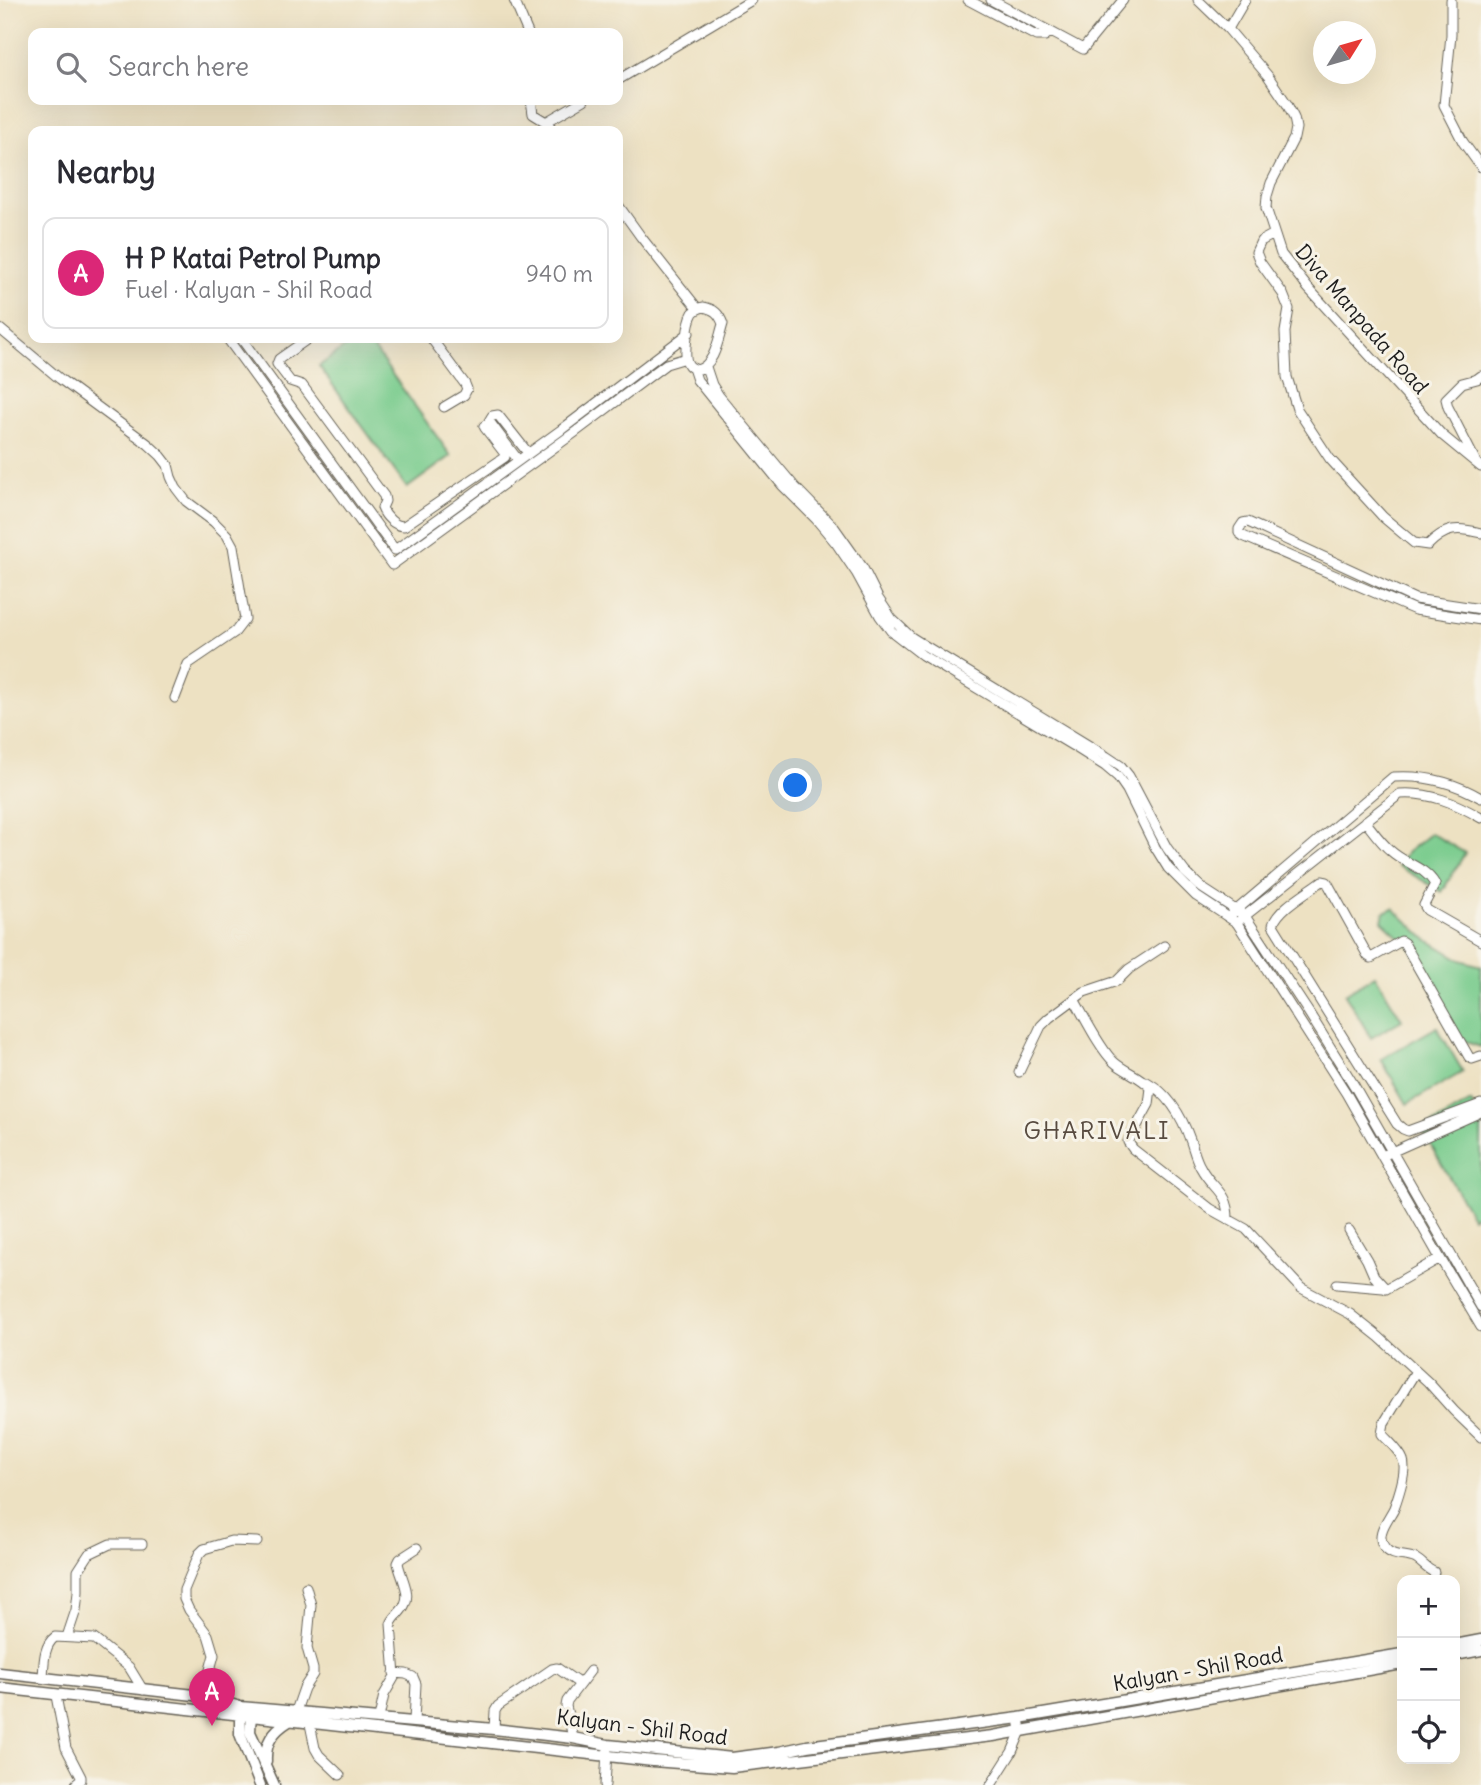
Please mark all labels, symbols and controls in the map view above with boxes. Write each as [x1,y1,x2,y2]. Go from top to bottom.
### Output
north arrow [1313,21,1376,84]
search box [28,28,623,105]
icon: search [52,48,90,86]
text: Search here [108,50,249,83]
text: Nearby [56,153,156,191]
street label: Diva Manpada Road [1289,238,1435,400]
text: H P Katai Petrol Pump [125,242,381,275]
text: A [74,259,88,288]
text: 940 m [526,259,593,288]
text: Fuel · Kalyan - Shil Road [125,275,373,304]
your location [778,768,812,802]
district label: GHARIVALI [1024,1115,1170,1145]
map controls [1397,1575,1460,1764]
button: + [1397,1575,1460,1638]
button: − [1397,1638,1460,1701]
street label: Kalyan - Shil Road [1111,1641,1285,1697]
pin: A [189,1668,235,1726]
button: locate [1397,1701,1460,1764]
street label: Kalyan - Shil Road [555,1703,729,1751]

